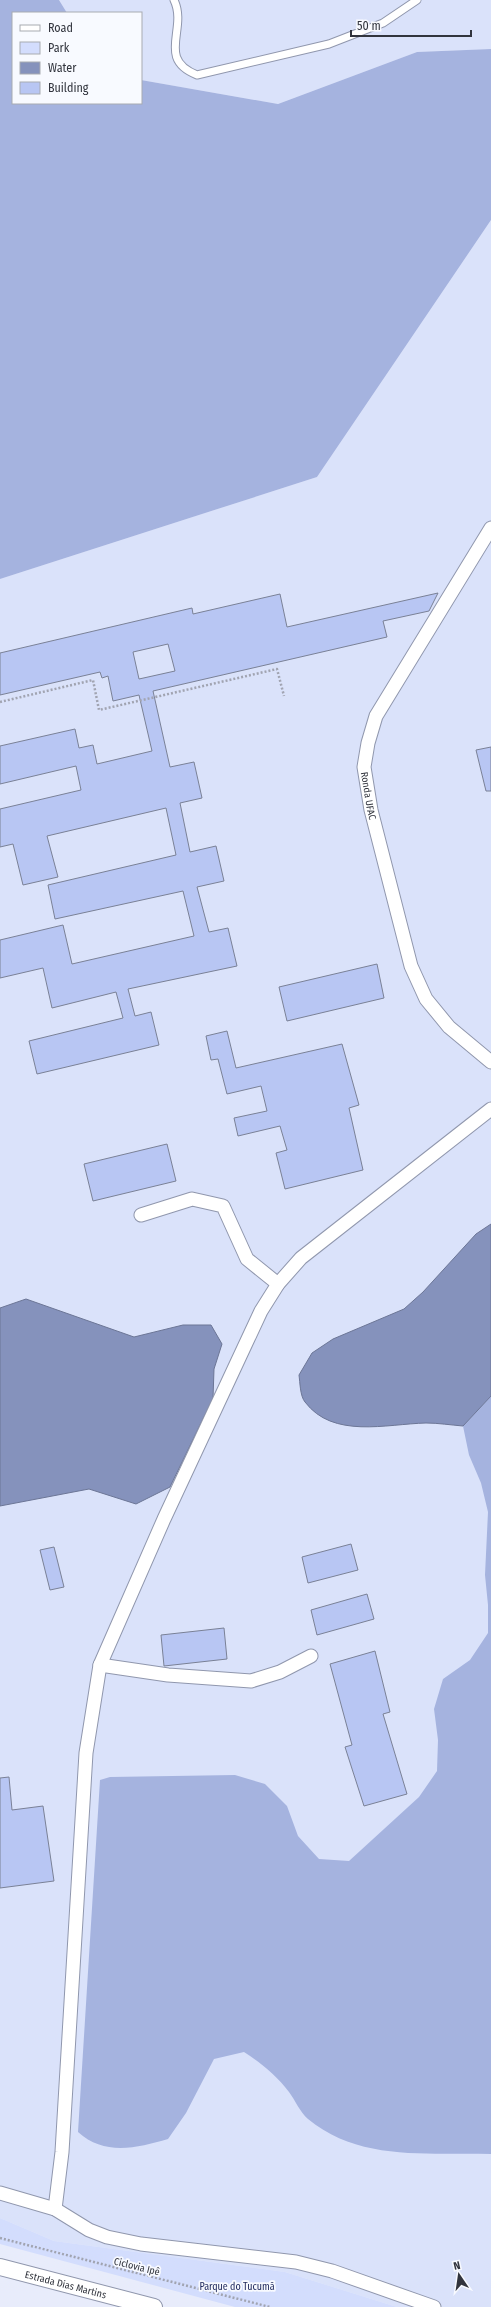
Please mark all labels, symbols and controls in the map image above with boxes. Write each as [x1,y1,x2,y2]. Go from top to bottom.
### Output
legend [12,12,142,104]
scale bar [351,12,471,38]
text: 50 m [357,19,381,33]
text: Road [48,21,73,35]
text: Park [48,41,70,55]
text: Water [48,61,77,75]
text: Building [48,81,89,95]
street label: Ronda UFAC [358,771,378,821]
street label: Ciclovia Ipê [113,2255,161,2278]
north arrow [439,2255,479,2295]
text: N [452,2259,462,2273]
street label: Estrada Dias Martins [24,2269,108,2301]
park label: Parque do Tucumã [199,2281,275,2293]

